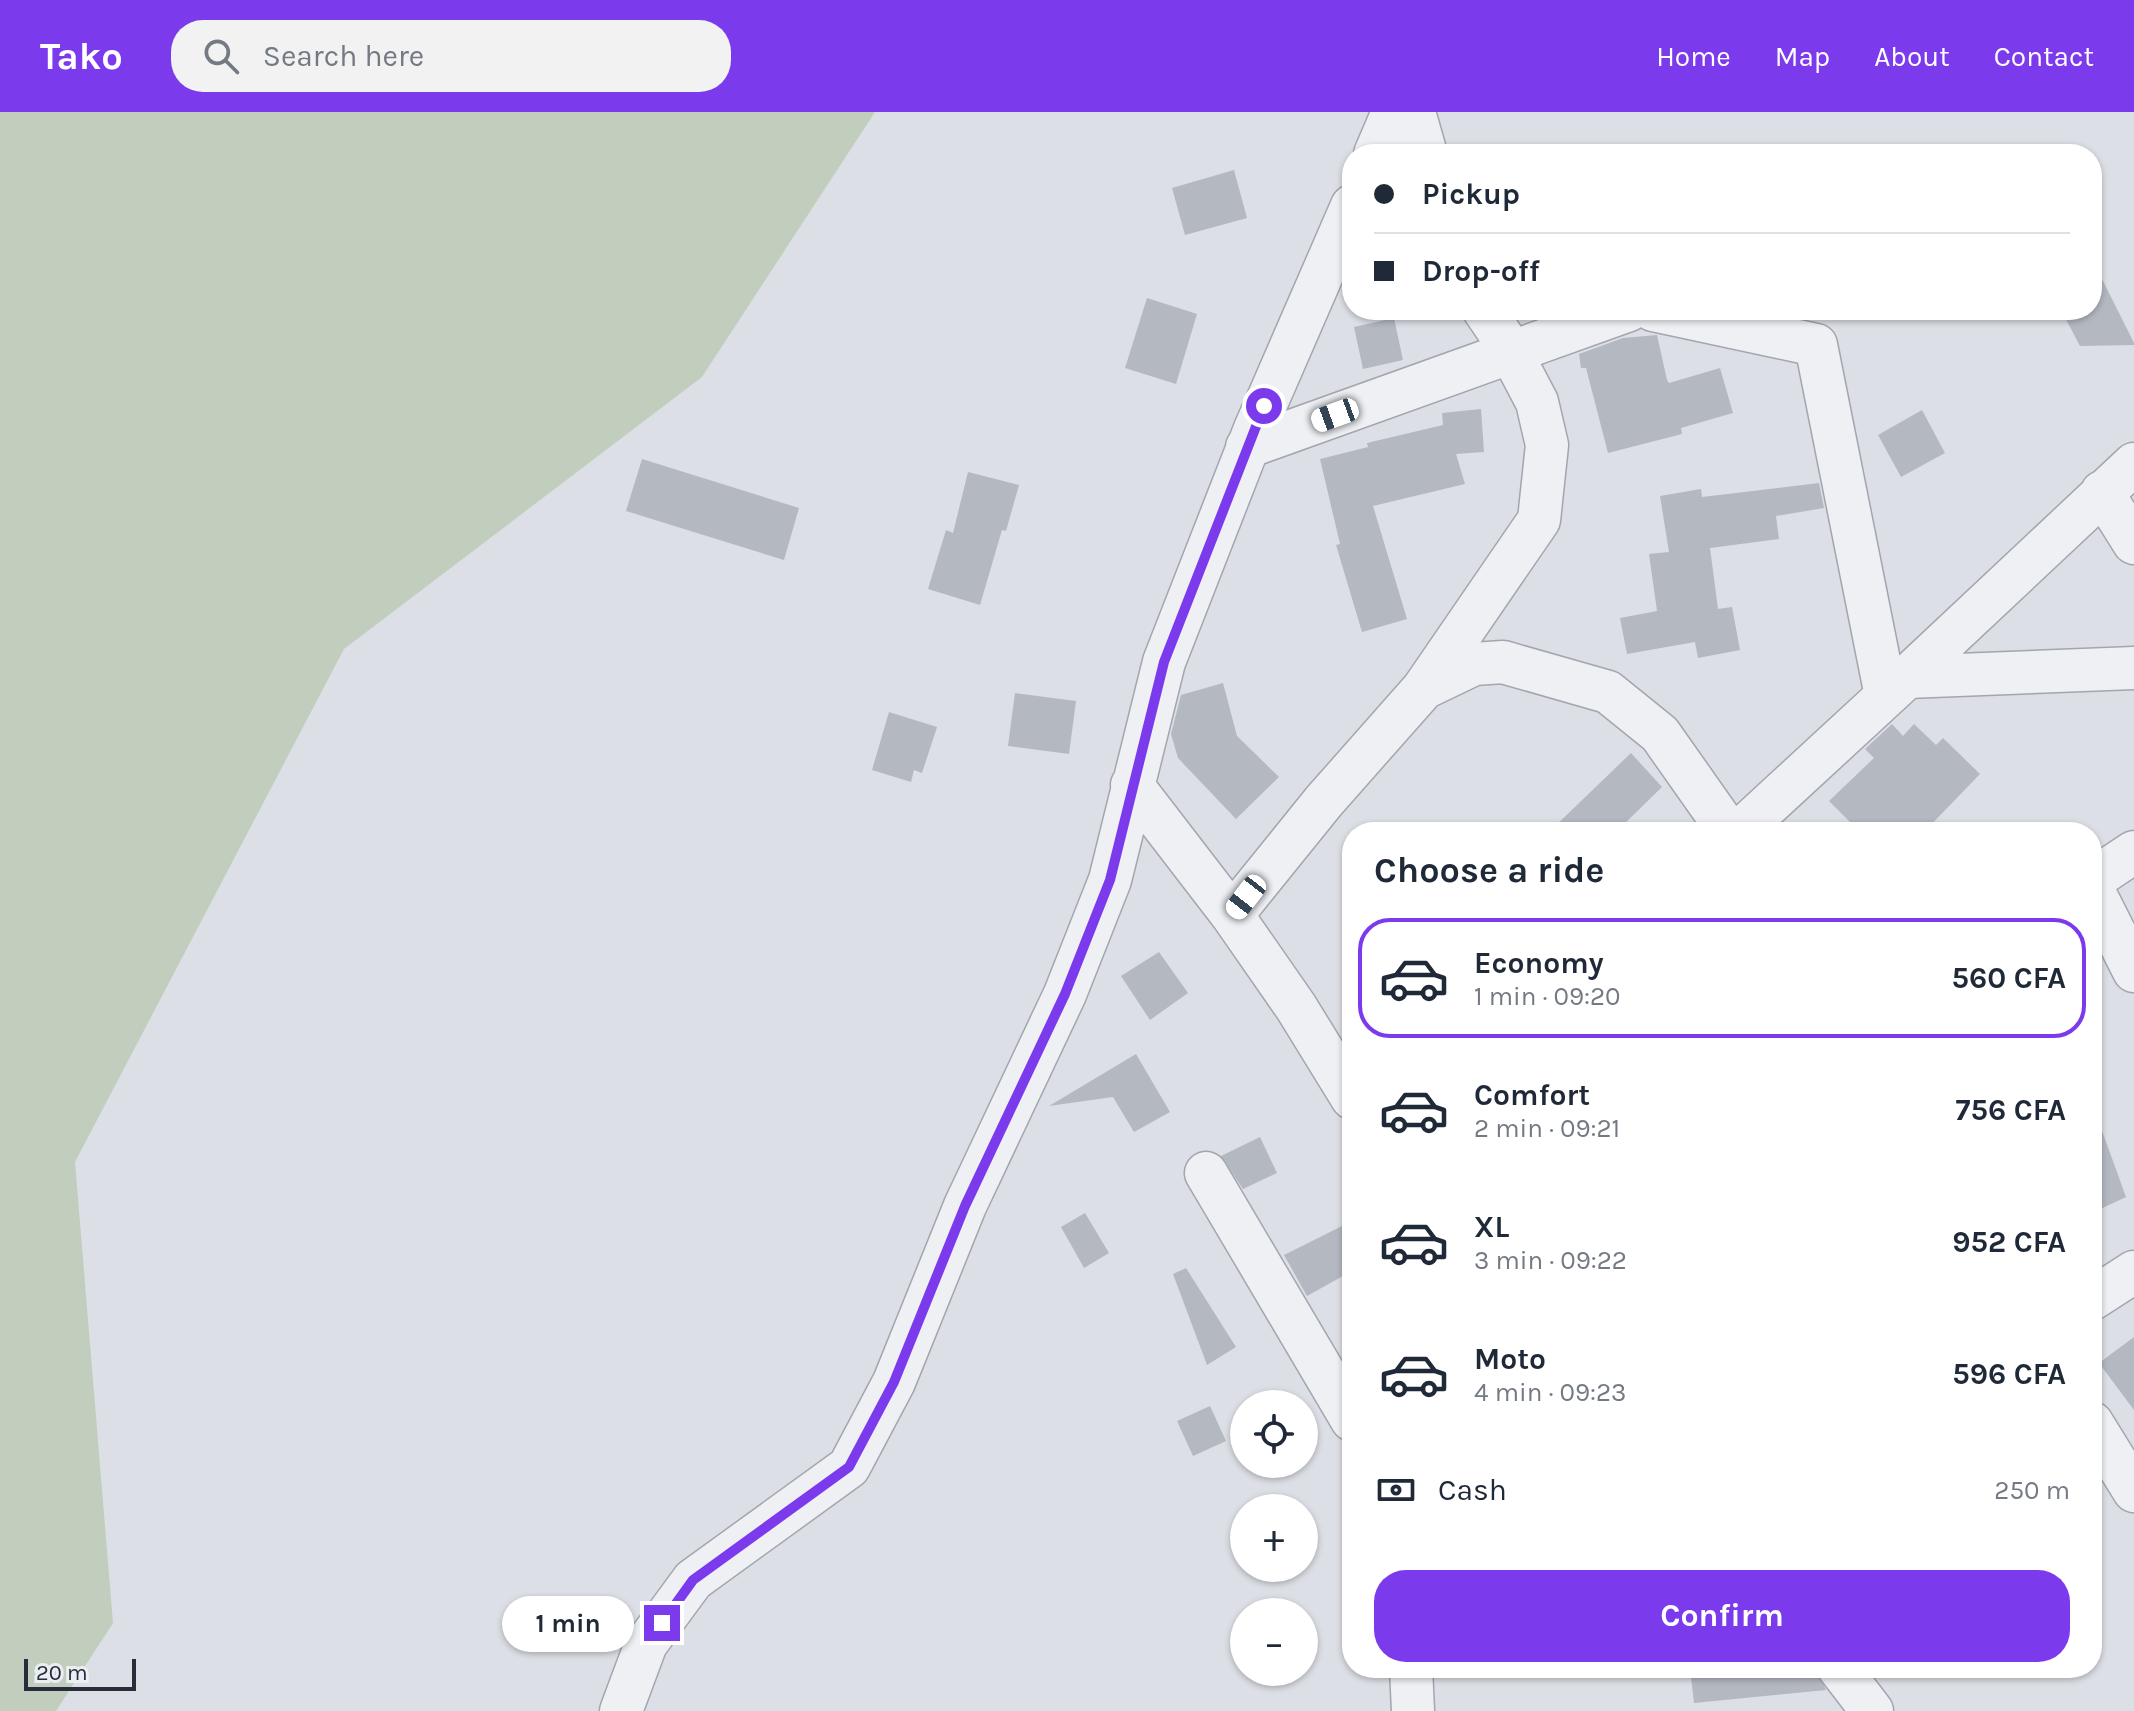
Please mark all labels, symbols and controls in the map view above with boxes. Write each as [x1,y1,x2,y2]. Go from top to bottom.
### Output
search box [171,20,731,92]
text: Tako [40,34,123,79]
icon: search [199,34,243,78]
text: Search here [263,38,424,74]
text: Home [1656,40,1731,73]
text: Map [1775,40,1830,73]
text: About [1874,40,1950,73]
text: Contact [1994,40,2094,73]
text: Pickup [1422,176,1520,212]
text: Drop-off [1422,253,1540,289]
route start [1246,388,1282,424]
car [1308,396,1362,434]
text: Choose a ride [1374,849,1604,891]
car [1222,871,1270,923]
icon: car [1378,942,1450,1014]
text: Economy [1474,945,1604,981]
text: 560 CFA [1952,960,2066,996]
text: 1 min · 09:20 [1474,981,1621,1012]
icon: car [1378,1074,1450,1146]
text: Comfort [1474,1077,1590,1113]
text: 756 CFA [1956,1092,2066,1128]
text: 2 min · 09:21 [1474,1113,1620,1144]
icon: car [1378,1206,1450,1278]
text: XL [1474,1209,1509,1245]
text: 952 CFA [1952,1224,2066,1260]
text: 3 min · 09:22 [1474,1245,1627,1276]
icon: car [1378,1338,1450,1410]
text: Moto [1474,1341,1546,1377]
text: 596 CFA [1952,1356,2066,1392]
text: 4 min · 09:23 [1474,1377,1626,1408]
map controls [1230,1390,1318,1686]
button: locate [1230,1390,1318,1478]
icon: cash [1374,1468,1418,1512]
text: Cash [1438,1472,1507,1508]
text: 250 m [1994,1475,2070,1506]
button: + [1230,1494,1318,1582]
button: Confirm [1374,1570,2070,1662]
callout: 1 min [502,1595,634,1651]
button: − [1230,1598,1318,1686]
route end [644,1605,680,1641]
text: 1 min [535,1608,601,1639]
scale bar [24,1655,136,1691]
text: 20 m [36,1660,88,1686]

